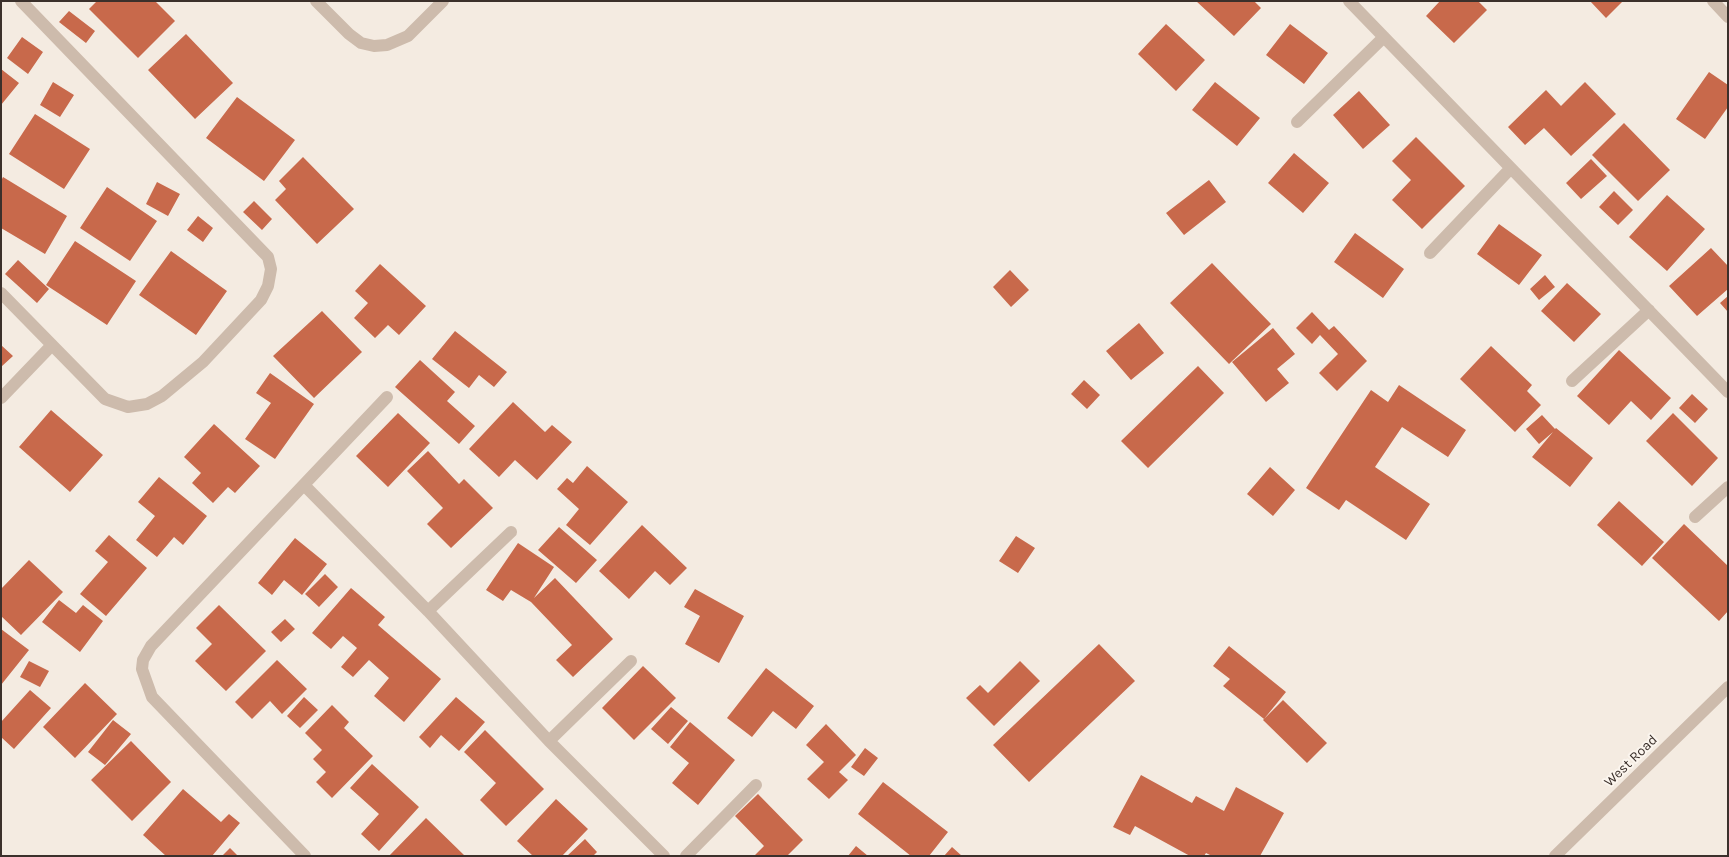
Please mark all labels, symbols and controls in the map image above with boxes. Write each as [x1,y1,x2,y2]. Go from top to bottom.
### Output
street label: West Road [1601,732,1661,790]

